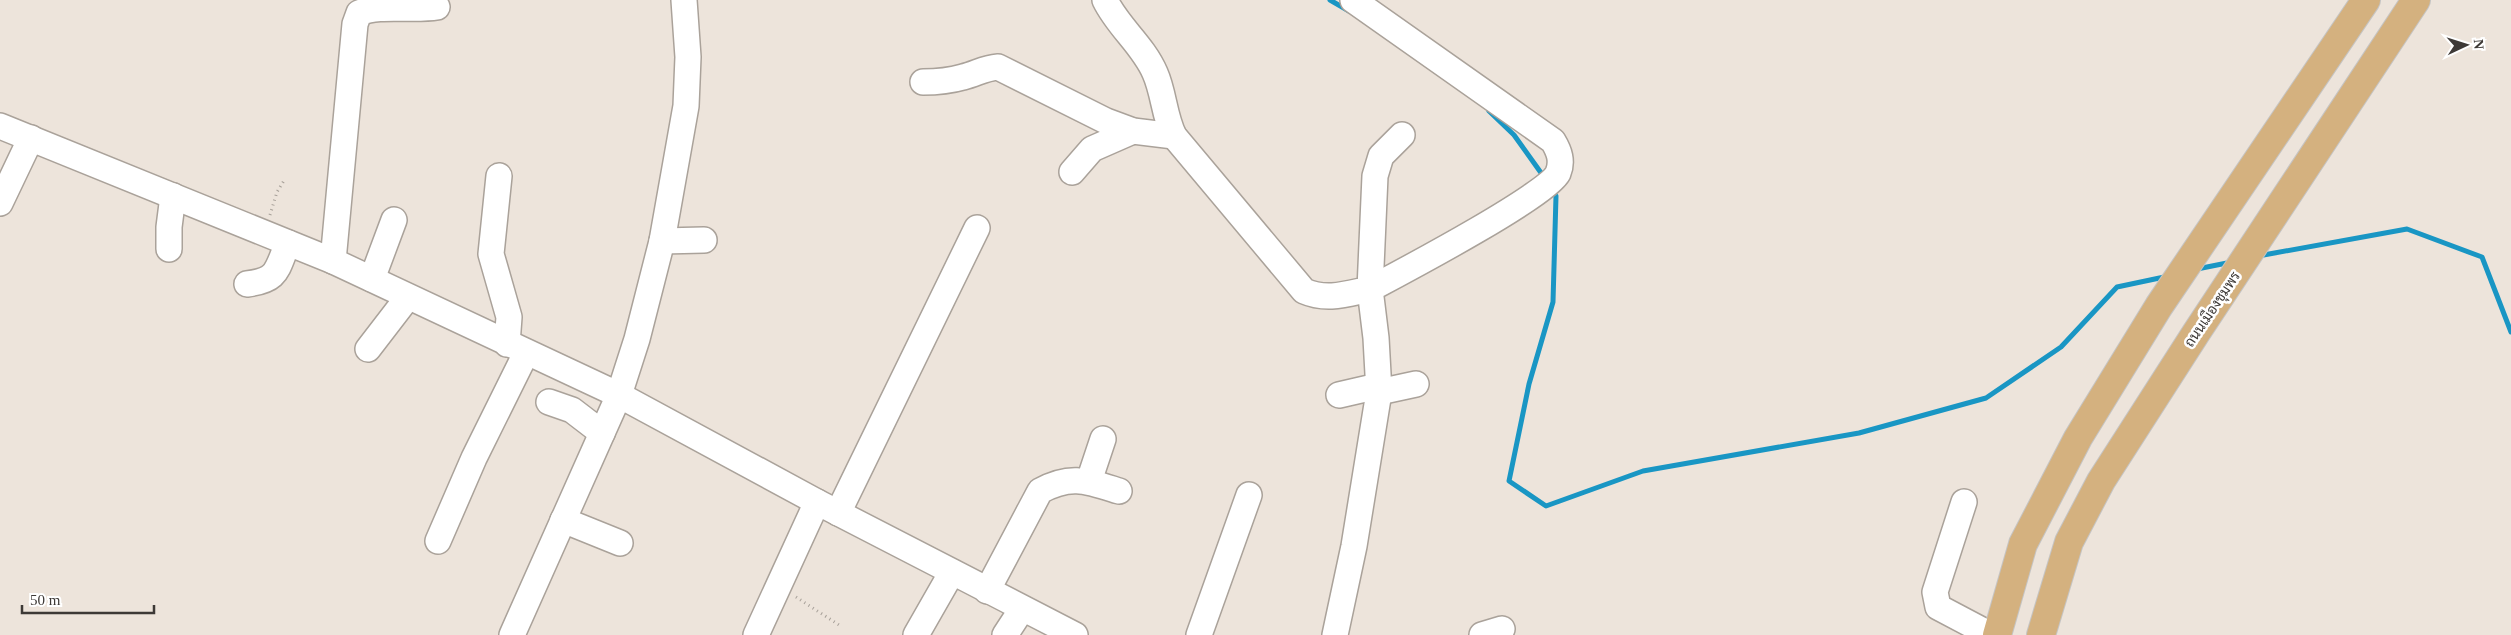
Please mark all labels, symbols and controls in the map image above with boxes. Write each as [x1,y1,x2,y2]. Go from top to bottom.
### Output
north arrow [2441,20,2491,70]
text: N [2471,39,2486,50]
street label: ถนนเมืองชุมพร [2180,268,2245,351]
scale bar [22,582,155,614]
text: 50 m [30,592,61,608]

